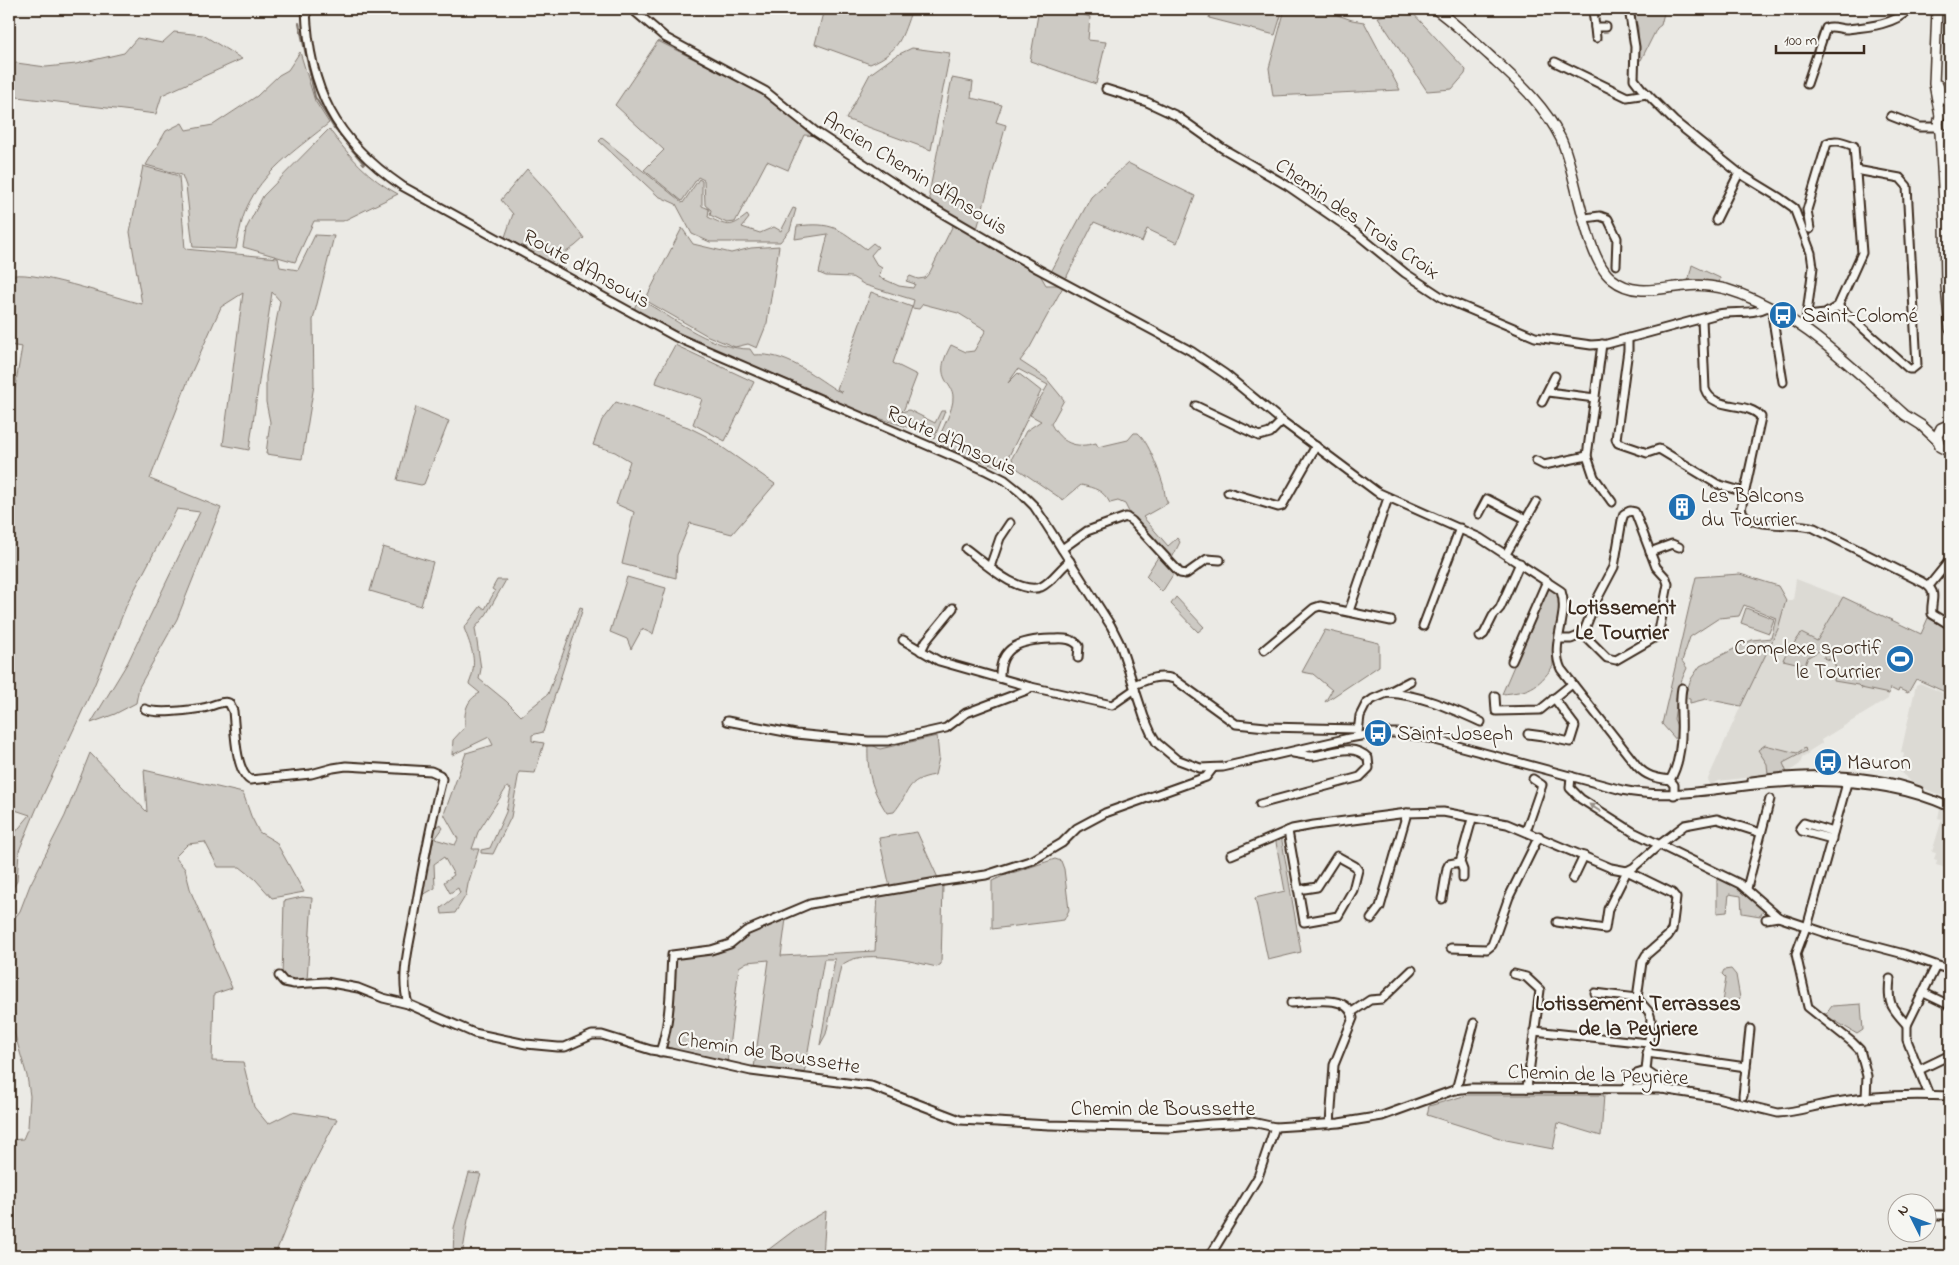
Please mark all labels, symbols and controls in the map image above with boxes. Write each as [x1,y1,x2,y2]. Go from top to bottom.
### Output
scale bar [1776,22,1864,54]
text: 100 m [1784,30,1817,52]
street label: Ancien Chemin d'Ansouis [817,105,1013,244]
street label: Chemin des Trois Croix [1268,151,1445,288]
street label: Route d'Ansouis [517,222,655,317]
bus stop icon: Saint-Colomé [1768,300,1798,330]
place label: Saint-Colomé [1802,302,1918,332]
street label: Route d'Ansouis [881,398,1022,485]
place label: Les Balcons du Tourrier [1701,482,1804,536]
building icon: Les Balcons du Tourrier [1667,492,1697,522]
district label: Lotissement Le Tourrier [1568,593,1677,650]
place label: Complexe sportif le Tourrier [1734,634,1881,688]
sports icon: Complexe sportif le Tourrier [1885,644,1915,674]
bus stop icon: Saint-Joseph [1363,718,1393,748]
place label: Saint-Joseph [1397,720,1513,750]
bus stop icon: Mauron [1813,747,1843,777]
place label: Mauron [1847,749,1911,779]
one-way arrow [1588,804,1602,813]
district label: Lotissement Terrasses de la Peyriere [1535,989,1741,1047]
street label: Chemin de Boussette [675,1025,863,1083]
street label: Chemin de la Peyrière [1507,1058,1689,1096]
street label: Chemin de Boussette [1071,1095,1256,1125]
north arrow [1886,1192,1936,1242]
text: N [1892,1200,1914,1221]

